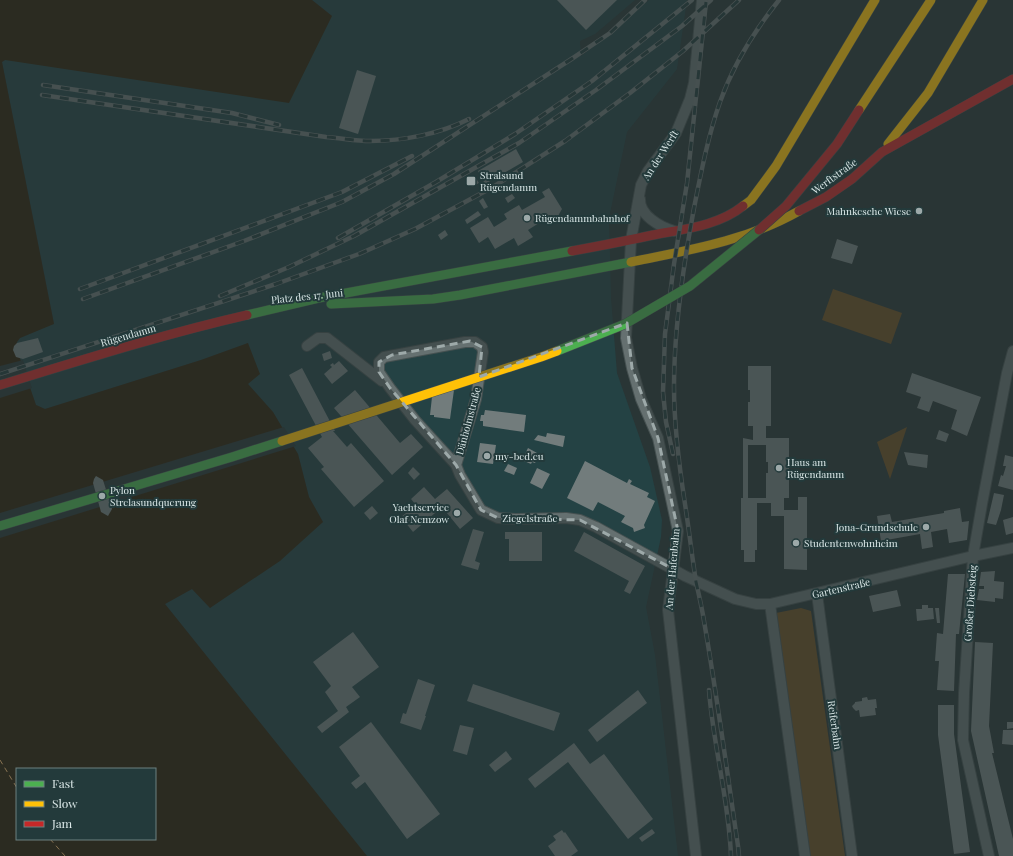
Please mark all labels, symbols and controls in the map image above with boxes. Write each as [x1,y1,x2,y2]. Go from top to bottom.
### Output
street label: An der Werft [638,127,682,183]
street label: Werftstraße [808,155,860,198]
place label: Stralsund Rügendamm [480,168,537,194]
marker: Stralsund Rügendamm [465,175,477,187]
place label: Mahnkesche Wiese [826,204,911,218]
marker: Mahnkesche Wiese [914,206,924,216]
place label: Rügendammbahnhof [535,211,630,225]
marker: Rügendammbahnhof [522,213,532,223]
street label: Platz des 17. Juni [270,285,344,307]
street label: Rügendamm [99,320,157,350]
street label: Dänholmstraße [452,386,484,456]
place label: my-bed.eu [495,449,544,463]
marker: my-bed.eu [482,451,492,461]
place label: Haus am Rügendamm [787,455,844,481]
marker: Haus am Rügendamm [774,463,784,473]
place label: Pylon Strelasundquerung [110,483,197,509]
marker: Pylon Strelasundquerung [97,491,107,501]
place label: Yachtservice Olaf Nemzow [389,500,449,526]
marker: Yachtservice Olaf Nemzow [452,508,462,518]
street label: Ziegelstraße [502,511,558,525]
place label: Jona-Grundschule [835,520,918,534]
marker: Jona-Grundschule [921,522,931,532]
street label: An der Hafenbahn [661,528,683,611]
place label: Studentenwohnheim [804,536,898,550]
marker: Studentenwohnheim [791,538,801,548]
street label: Großer Diebsteig [960,564,980,642]
street label: Gartenstraße [811,575,871,601]
street label: Reiferbahn [825,700,845,750]
legend [16,768,156,840]
text: Fast [52,775,75,791]
text: Slow [52,795,78,811]
text: Jam [51,815,73,831]

